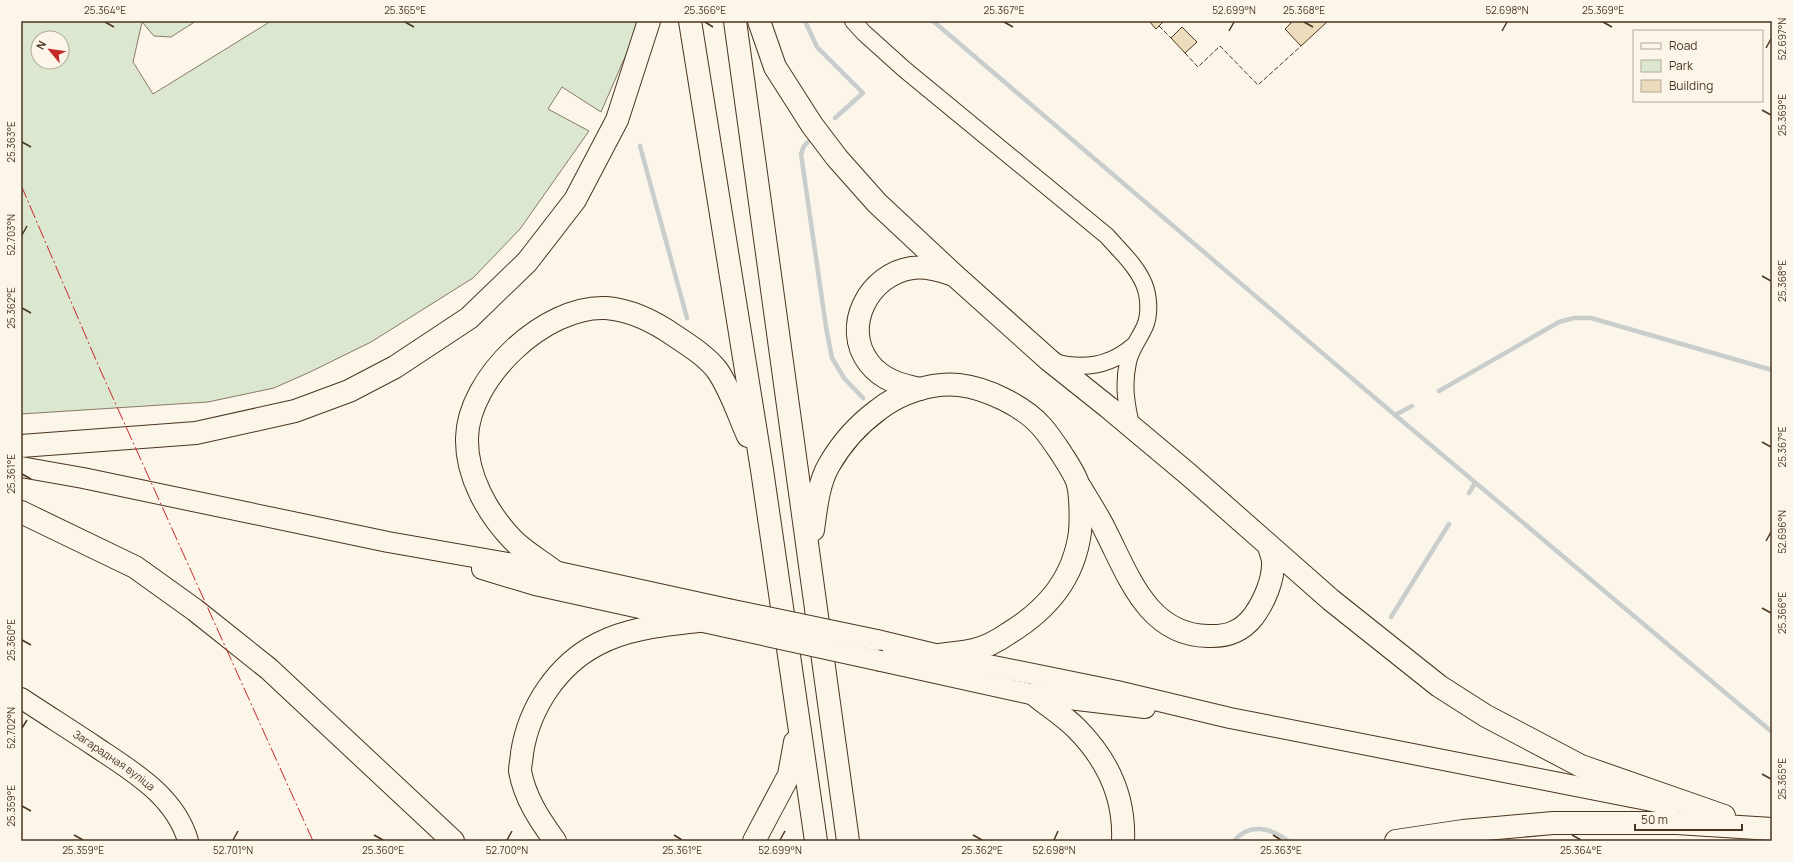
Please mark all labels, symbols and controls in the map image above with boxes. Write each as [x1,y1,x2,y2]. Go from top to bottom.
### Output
text: 25.364°E [84,3,126,17]
text: 25.365°E [384,3,426,17]
text: 25.366°E [684,3,726,17]
text: 25.367°E [984,3,1025,17]
text: 52.699°N [1212,3,1256,17]
text: 25.368°E [1283,3,1325,17]
text: 52.698°N [1485,3,1529,17]
text: 25.369°E [1582,3,1624,17]
text: 52.697°N [1775,18,1789,60]
north arrow [30,30,70,70]
legend [1633,30,1763,102]
text: Road [1669,37,1697,54]
text: N [32,38,49,52]
text: Park [1669,57,1694,74]
text: Building [1669,77,1713,94]
text: 25.369°E [1775,94,1789,136]
text: 25.363°E [4,121,18,163]
text: 52.703°N [4,214,18,256]
text: 25.368°E [1775,260,1789,302]
text: 25.362°E [4,287,18,329]
text: 25.367°E [1775,426,1789,467]
text: 25.361°E [4,454,18,494]
text: 52.696°N [1775,510,1789,554]
text: 25.366°E [1775,592,1789,634]
text: 25.360°E [4,619,18,661]
text: 52.702°N [4,707,18,749]
street label: Загарадная вуліца [70,726,159,794]
text: 25.365°E [1775,758,1789,800]
text: 25.359°E [4,785,18,827]
scale bar [1635,806,1742,832]
text: 50 m [1641,811,1668,828]
text: 25.359°E [62,843,104,857]
text: 52.701°N [213,843,253,857]
text: 25.360°E [362,843,404,857]
text: 52.700°N [486,843,528,857]
text: 25.361°E [662,843,702,857]
text: 52.699°N [758,843,802,857]
text: 25.362°E [961,843,1003,857]
text: 52.698°N [1032,843,1076,857]
text: 25.363°E [1260,843,1302,857]
text: 25.364°E [1560,843,1602,857]

